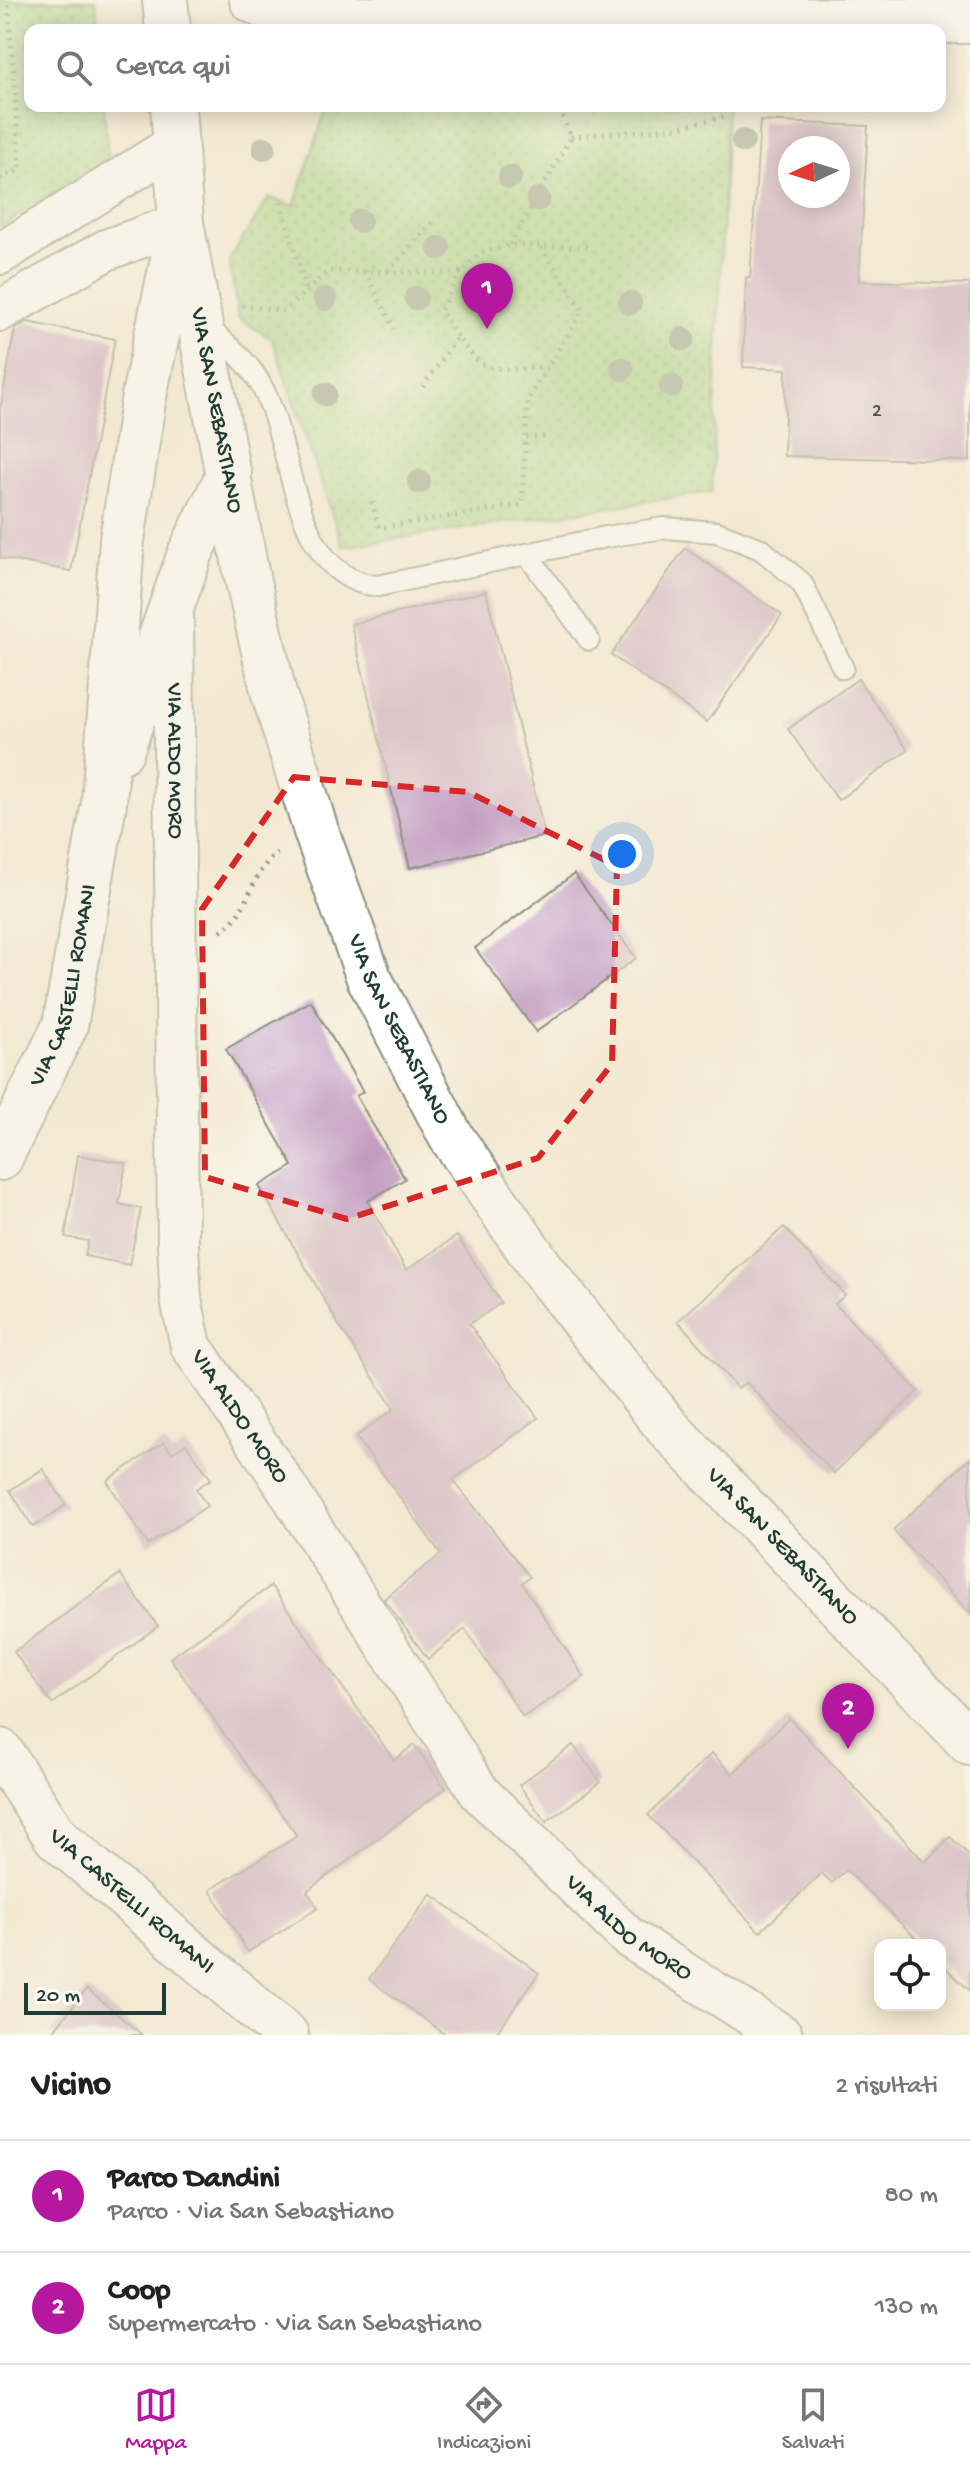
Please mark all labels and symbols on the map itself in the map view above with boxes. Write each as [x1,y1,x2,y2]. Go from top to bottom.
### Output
north arrow [778,136,850,208]
pin: 1 [461,263,513,329]
street label: VIA SAN SEBASTIANO [182,304,249,516]
house number: 2 [872,401,882,424]
street label: VIA ALDO MORO [159,682,189,839]
your location [602,834,642,874]
street label: VIA CASTELLI ROMANI [22,882,104,1093]
street label: VIA SAN SEBASTIANO [340,930,457,1130]
street label: VIA ALDO MORO [183,1344,295,1489]
street label: VIA SAN SEBASTIANO [699,1461,865,1632]
pin: 2 [822,1683,874,1749]
street label: VIA CASTELLI ROMANI [42,1822,220,1981]
street label: VIA ALDO MORO [558,1868,697,1988]
scale bar [24,1979,166,2015]

